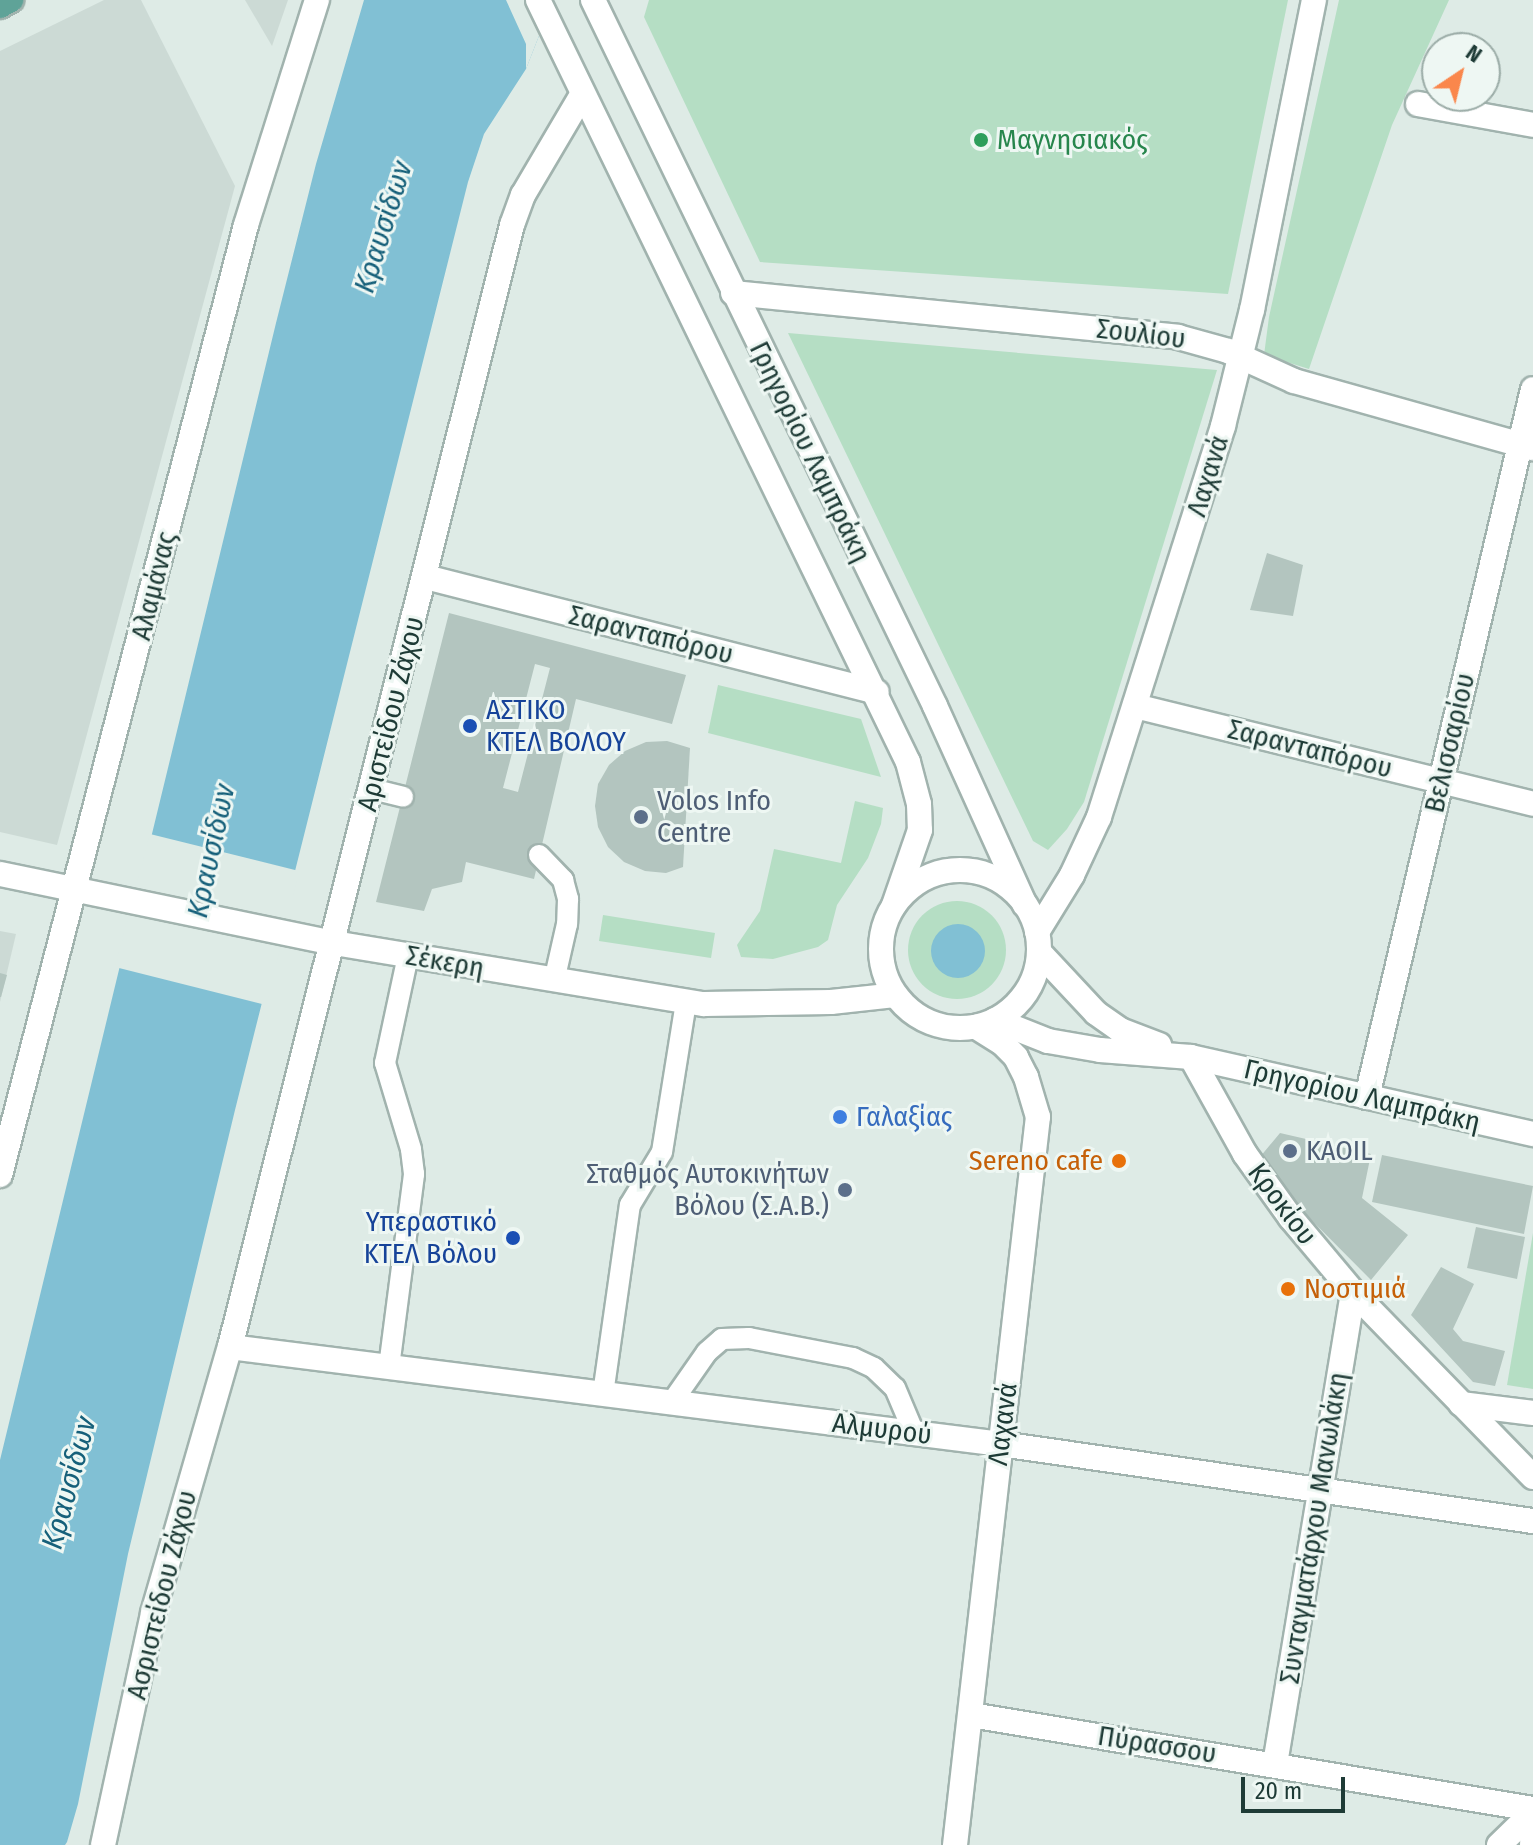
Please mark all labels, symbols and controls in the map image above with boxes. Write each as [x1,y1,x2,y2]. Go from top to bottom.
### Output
north arrow [1421,32,1501,112]
text: N [1461,39,1487,68]
place label: Μαγνησιακός [997,123,1148,157]
marker: Μαγνησιακός [972,131,990,149]
water label: Κραυσίδων [346,157,420,297]
street label: Σουλίου [1095,312,1187,356]
street label: Γρηγορίου Λαμπράκη [742,336,878,568]
street label: Λαχανά [1180,431,1236,521]
street label: Αλαμάνας [124,528,184,644]
street label: Σαρανταπόρου [565,598,737,672]
street label: Αριστείδου Ζάχου [351,613,431,815]
street label: Βελισσαρίου [1418,670,1482,816]
place label: ΑΣΤΙΚΟ ΚΤΕΛ ΒΟΛΟΥ [486,693,626,759]
street label: Σαρανταπόρου [1224,712,1396,786]
marker: ΑΣΤΙΚΟ ΚΤΕΛ ΒΟΛΟΥ [461,717,479,735]
water label: Κραυσίδων [179,781,243,921]
place label: Volos Info Centre [657,784,771,850]
marker: Volos Info Centre [632,808,650,826]
street label: Σέκερη [403,939,487,985]
street label: Γρηγορίου Λαμπράκη [1241,1052,1483,1140]
place label: Γαλαξίας [856,1100,952,1134]
marker: Γαλαξίας [831,1108,849,1126]
place label: KAOIL [1306,1134,1373,1168]
marker: KAOIL [1281,1142,1299,1160]
place label: Sereno cafe [969,1144,1103,1178]
marker: Sereno cafe [1110,1152,1128,1170]
place label: Σταθμός Αυτοκινήτων Βόλου (Σ.Α.Β.) [586,1157,829,1223]
street label: Κροκίου [1240,1157,1324,1251]
marker: Σταθμός Αυτοκινήτων Βόλου (Σ.Α.Β.) [836,1181,854,1199]
place label: Υπεραστικό ΚΤΕΛ Βόλου [364,1205,497,1271]
marker: Υπεραστικό ΚΤΕΛ Βόλου [504,1229,522,1247]
place label: Νοστιμιά [1304,1272,1406,1306]
marker: Νοστιμιά [1279,1280,1297,1298]
street label: Συνταγματάρχου Μανωλάκη [1273,1370,1355,1686]
street label: Λαχανά [981,1381,1025,1467]
street label: Αλμυρού [830,1406,934,1452]
water label: Κραυσίδων [34,1413,104,1553]
street label: Ασριστείδου Ζάχου [120,1487,204,1703]
street label: Πύρασσου [1095,1719,1219,1771]
scale bar [1245,1761,1349,1811]
text: 20 m [1255,1777,1302,1805]

